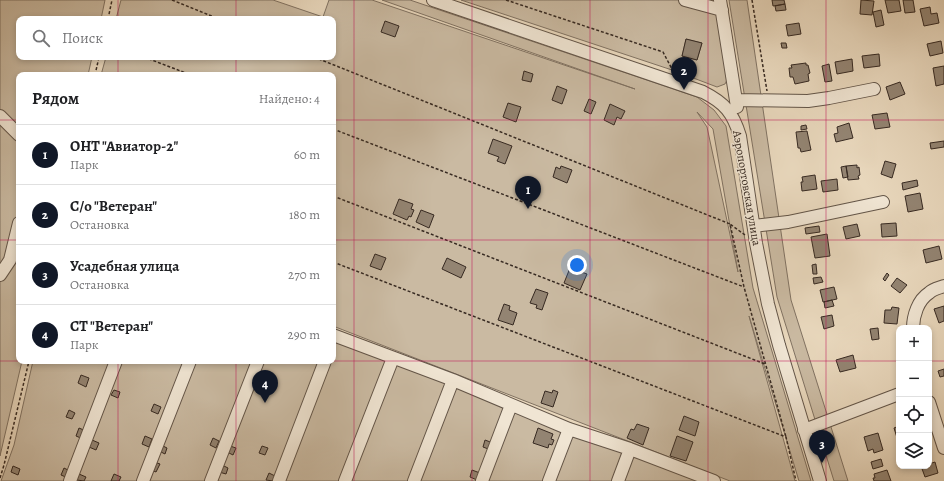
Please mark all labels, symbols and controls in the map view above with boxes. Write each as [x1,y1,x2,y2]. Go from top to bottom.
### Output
search box [16,16,336,60]
icon: search [30,27,52,49]
text: Поиск [62,28,103,48]
pin: 2 [671,57,697,90]
text: Рядом [32,87,79,110]
text: Найдено: 4 [259,90,320,107]
street label: Аэропортовская улица [729,128,765,247]
text: ОНТ "Авиатор-2" [70,136,178,156]
text: 1 [43,146,47,163]
text: 60 m [294,146,320,163]
text: Парк [70,156,99,173]
pin: 1 [515,176,541,209]
text: С/о "Ветеран" [70,196,157,216]
text: 2 [42,206,48,223]
text: 180 m [289,206,320,223]
text: Остановка [70,216,129,233]
your location [567,255,587,275]
text: Усадебная улица [70,256,179,276]
text: 3 [42,266,48,283]
text: 270 m [288,266,320,283]
text: Остановка [70,276,129,293]
text: СТ "Ветеран" [70,316,153,336]
map controls [896,325,932,469]
button: + [896,325,932,361]
text: 4 [42,326,48,343]
text: 290 m [288,326,320,343]
text: Парк [70,336,99,353]
button: − [896,361,932,397]
pin: 4 [252,370,278,403]
button: locate [896,397,932,433]
pin: 3 [809,430,835,463]
button: layers [896,433,932,469]

